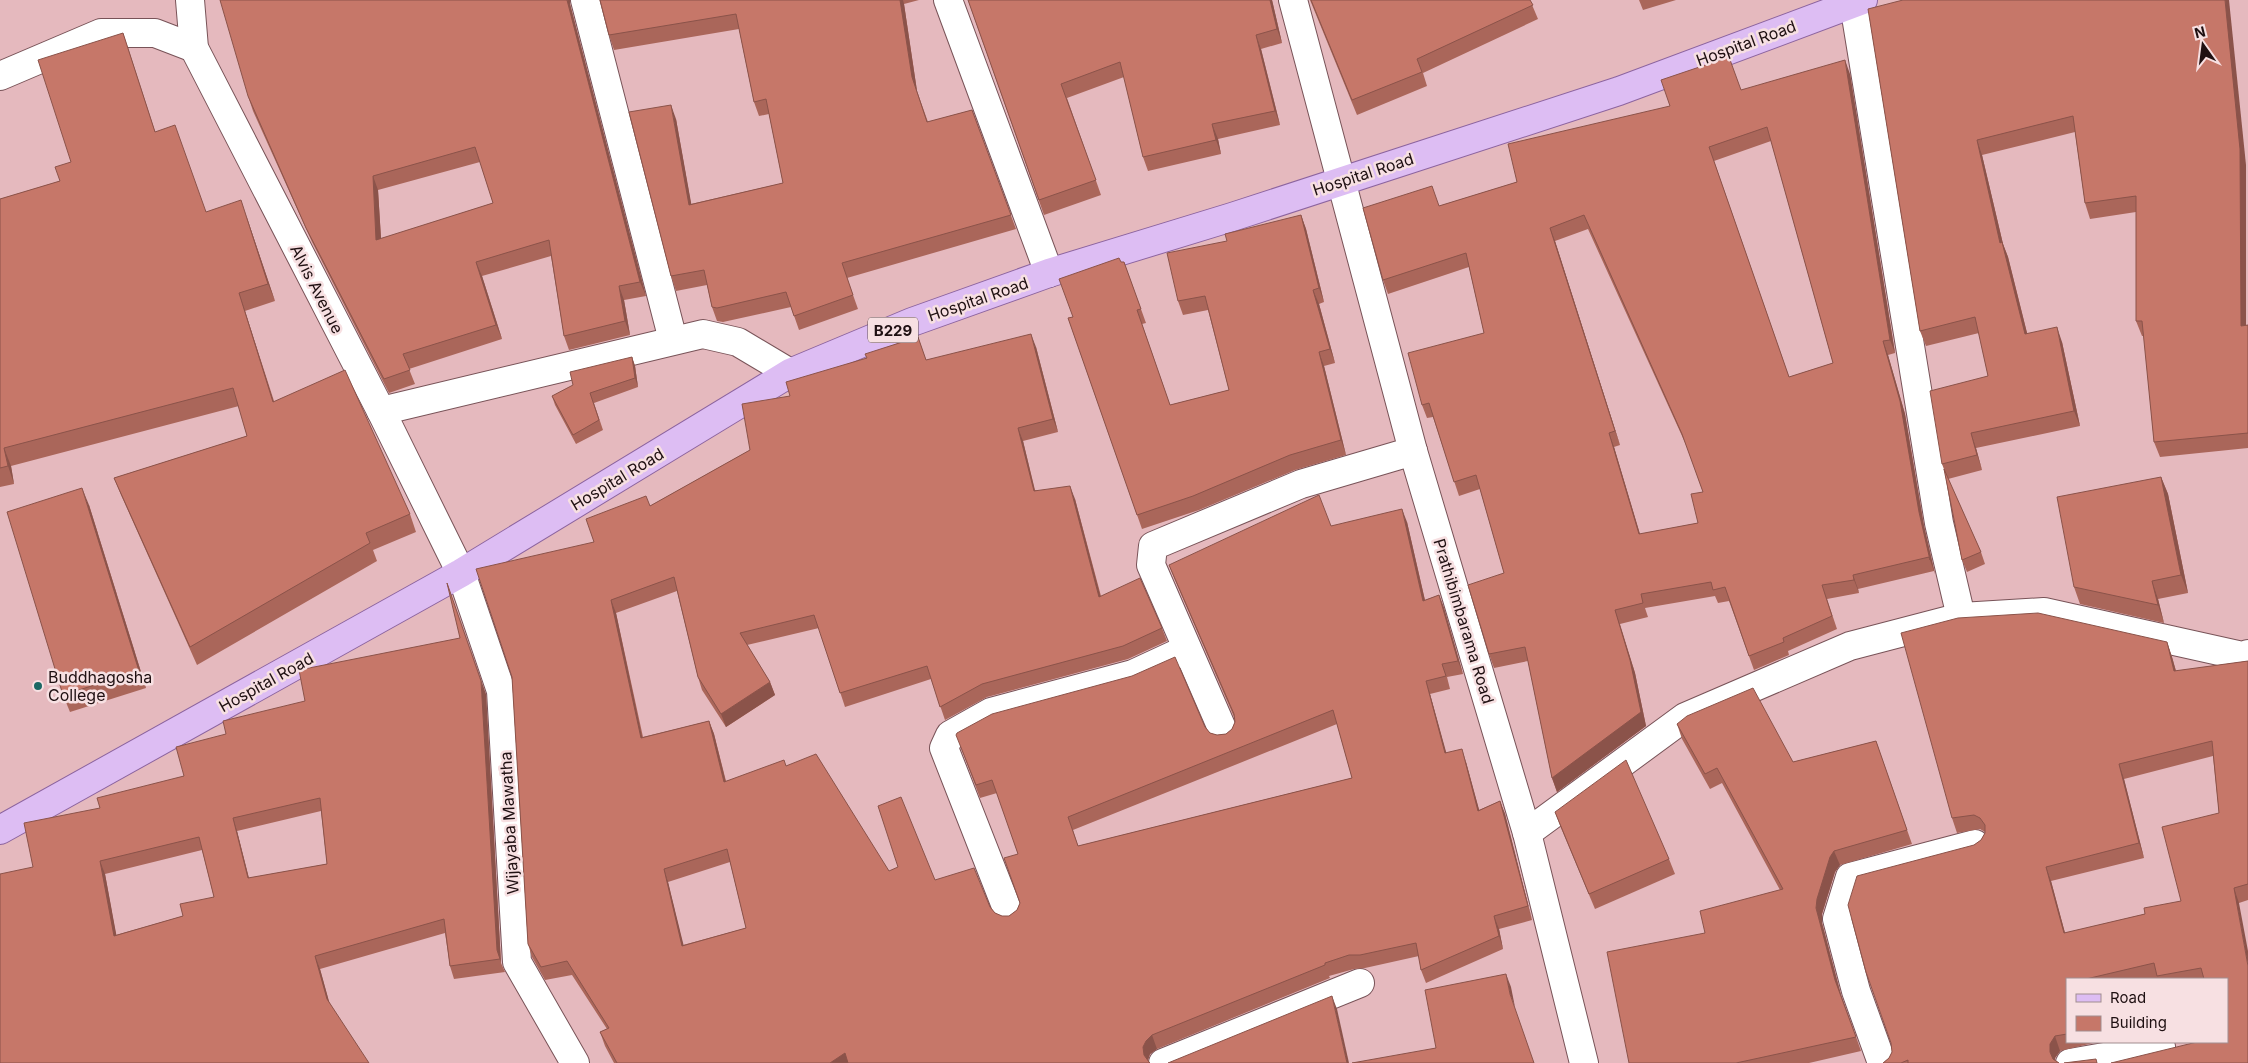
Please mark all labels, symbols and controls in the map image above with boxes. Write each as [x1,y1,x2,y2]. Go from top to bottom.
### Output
street label: Hospital Road [1693,16,1799,70]
north arrow [2178,20,2228,70]
text: N [2193,22,2207,41]
street label: Hospital Road [1310,148,1416,200]
street label: Alvis Avenue [286,241,348,337]
street label: Hospital Road [925,272,1031,326]
road number: B229 [868,318,918,342]
street label: Hospital Road [567,443,667,515]
street label: Prathibimbarama Road [1429,536,1499,706]
street label: Hospital Road [215,648,317,716]
place label: Buddhagosha College [48,667,152,705]
marker: Buddhagosha College [32,680,44,692]
street label: Wijayaba Mawatha [495,751,523,895]
legend [2066,978,2228,1043]
text: Road [2110,988,2146,1007]
text: Building [2110,1013,2167,1032]

